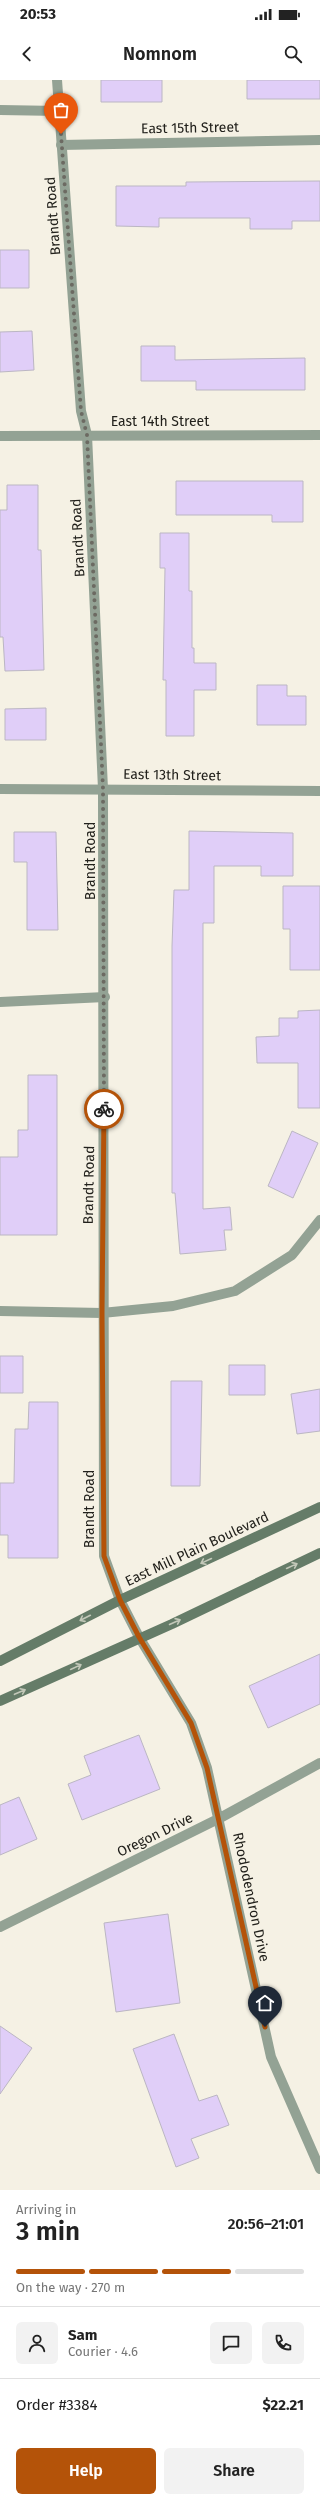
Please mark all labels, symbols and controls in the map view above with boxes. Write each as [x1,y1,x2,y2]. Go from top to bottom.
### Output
text: 20:53 [20,5,56,23]
icon: back [16,43,38,65]
text: Nomnom [123,43,197,65]
icon: search [282,43,304,65]
pin [44,93,78,134]
icon: bag [50,99,72,121]
street label: East 15th Street [141,119,240,137]
street label: Brandt Road [42,176,64,256]
street label: East 14th Street [111,413,210,430]
street label: Brandt Road [67,498,89,578]
street label: East 13th Street [123,766,222,784]
street label: Brandt Road [82,822,99,900]
courier [84,1089,124,1129]
icon: bike [93,1098,115,1120]
street label: Brandt Road [80,1146,98,1224]
street label: Brandt Road [81,1470,98,1548]
street label: East Mill Plain Boulevard [123,1508,271,1590]
one-way arrow [200,1558,212,1565]
one-way arrow [286,1562,298,1569]
one-way arrow [80,1614,92,1622]
one-way arrow [169,1618,181,1625]
one-way arrow [69,1663,81,1670]
one-way arrow [14,1688,26,1695]
street label: Oregon Drive [114,1809,196,1861]
street label: Rhododendron Drive [229,1831,273,1963]
pin [248,1986,282,2027]
icon: home [254,1992,276,2014]
text: Arriving in [16,2202,76,2217]
text: 20:56–21:01 [228,2215,304,2233]
text: 3 min [16,2216,80,2247]
text: On the way · 270 m [16,2280,125,2295]
button: person [16,2322,58,2364]
button: chat [210,2322,252,2364]
button: phone [262,2322,304,2364]
text: Sam [68,2326,97,2344]
text: Courier · 4.6 [68,2344,138,2359]
text: Order #3384 [16,2396,98,2414]
text: $22.21 [262,2396,304,2414]
button: Help [16,2448,156,2494]
button: Share [164,2448,304,2494]

